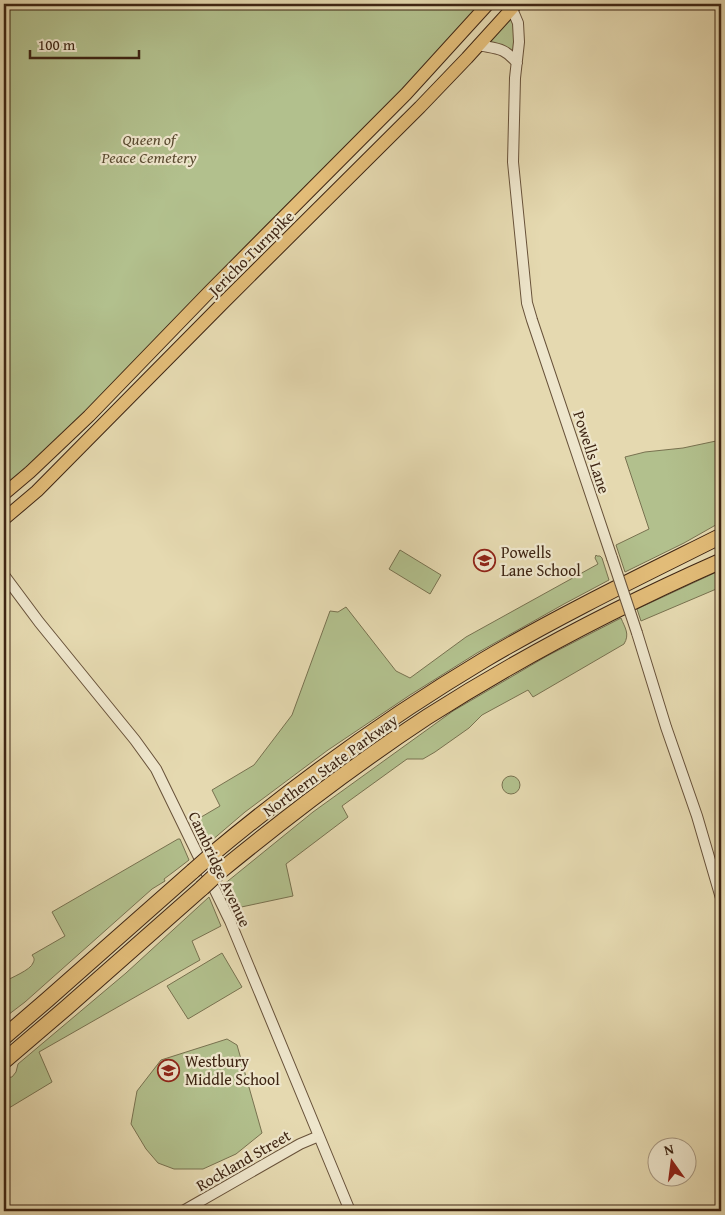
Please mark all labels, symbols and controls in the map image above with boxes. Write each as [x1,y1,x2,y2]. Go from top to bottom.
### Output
scale bar [30,28,139,60]
text: 100 m [38,34,76,55]
park label: Queen of Peace Cemetery [100,127,197,169]
street label: Jericho Turnpike [201,205,299,303]
street label: Powells Lane [567,408,617,496]
place label: Powells Lane School [501,540,581,582]
school or university icon: Powells Lane School [473,549,497,573]
street label: Northern State Parkway [258,708,402,822]
street label: Cambridge Avenue [183,807,257,931]
place label: Westbury Middle School [185,1049,280,1091]
school or university icon: Westbury Middle School [157,1058,181,1082]
street label: Rockland Street [191,1123,295,1197]
north arrow [648,1138,698,1188]
text: N [662,1138,676,1160]

